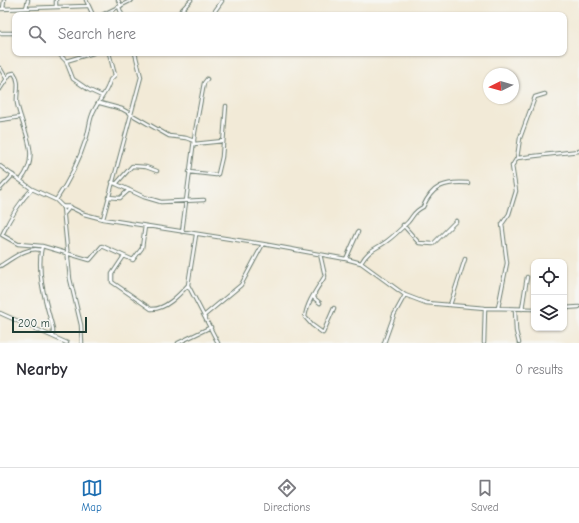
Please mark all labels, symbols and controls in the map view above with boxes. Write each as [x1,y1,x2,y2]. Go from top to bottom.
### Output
search box [12,12,567,56]
icon: search [26,23,48,45]
text: Search here [58,25,136,43]
north arrow [483,68,519,104]
map controls [531,259,567,331]
button: locate [531,259,567,295]
button: layers [531,295,567,331]
scale bar [12,315,87,334]
text: 200 m [18,317,50,330]
text: Nearby [16,360,67,379]
text: 0 results [515,362,563,377]
tab: Map [81,477,103,514]
tab: Directions [264,477,310,514]
tab: Saved [471,477,498,514]

